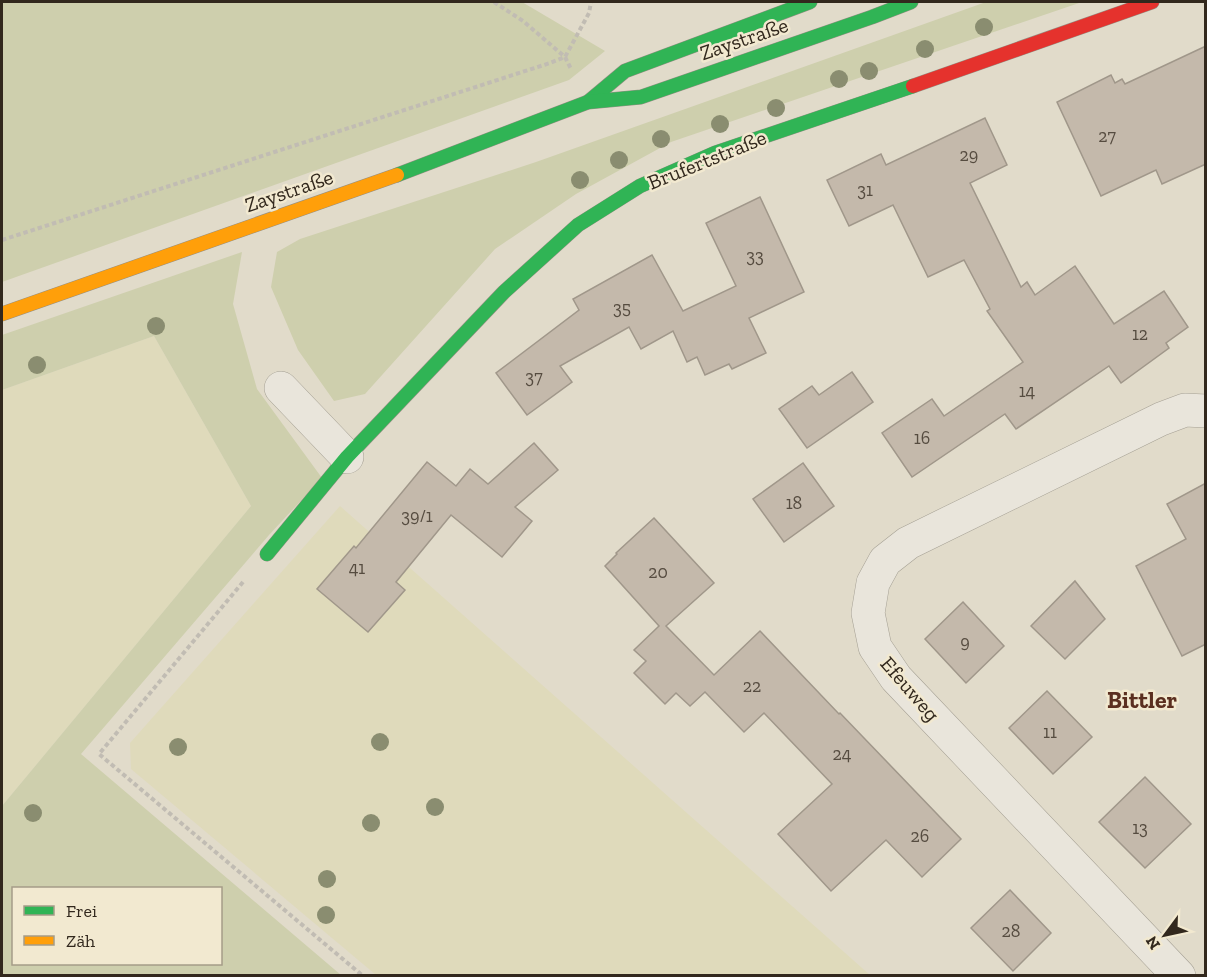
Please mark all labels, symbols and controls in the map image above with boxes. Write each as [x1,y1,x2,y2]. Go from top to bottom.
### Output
street label: Zaystraße [696,12,791,65]
street label: Brufertstraße [644,124,770,195]
house number: 27 [1098,125,1116,147]
house number: 29 [960,144,978,166]
street label: Zaystraße [241,164,336,217]
house number: 31 [857,179,873,201]
house number: 33 [746,245,764,267]
house number: 35 [613,297,631,319]
house number: 12 [1132,323,1148,345]
house number: 37 [525,366,543,388]
house number: 14 [1019,380,1036,402]
house number: 16 [914,427,930,449]
house number: 18 [786,492,802,514]
house number: 39/1 [401,505,433,527]
house number: 41 [349,557,365,579]
house number: 20 [648,561,668,583]
house number: 9 [960,631,970,653]
street label: Efeuweg [876,651,946,726]
house number: 22 [743,675,761,697]
district label: Bittler [1107,685,1178,714]
house number: 11 [1043,721,1057,743]
house number: 24 [833,743,852,765]
house number: 13 [1132,817,1148,839]
house number: 26 [911,825,929,847]
legend [12,887,222,965]
text: Frei [66,900,97,922]
north arrow [1135,905,1195,965]
house number: 28 [1002,920,1020,942]
text: Zäh [66,930,95,952]
text: N [1142,933,1164,953]

